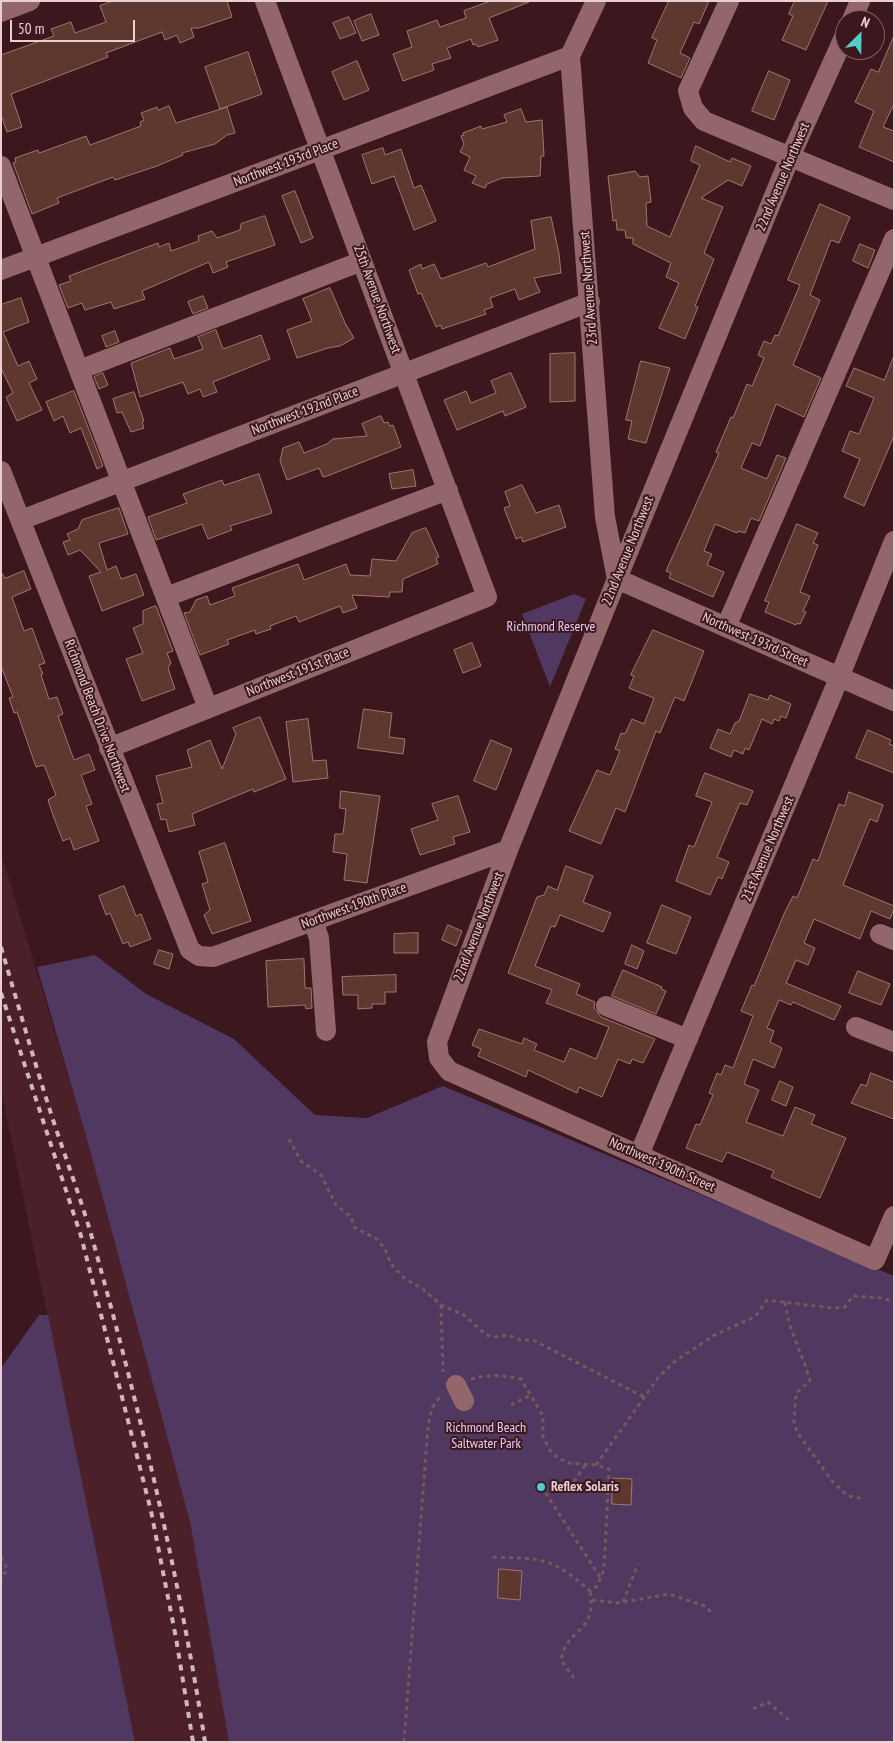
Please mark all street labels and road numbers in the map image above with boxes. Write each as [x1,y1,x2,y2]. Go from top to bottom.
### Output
street label: 22nd Avenue Northwest [753,120,813,234]
street label: Northwest 193rd Place [231,135,341,191]
street label: 23rd Avenue Northwest [577,231,601,345]
street label: 25th Avenue Northwest [350,242,404,356]
street label: Northwest 192nd Place [249,383,361,439]
street label: 22nd Avenue Northwest [598,494,658,608]
street label: Northwest 193rd Street [700,609,810,671]
street label: Richmond Beach Drive Northwest [60,637,134,795]
street label: Northwest 191st Place [244,644,352,700]
street label: 21st Avenue Northwest [738,794,798,904]
street label: 22nd Avenue Northwest [450,870,508,984]
street label: Northwest 190th Place [299,879,409,933]
street label: Northwest 190th Street [606,1134,718,1196]

